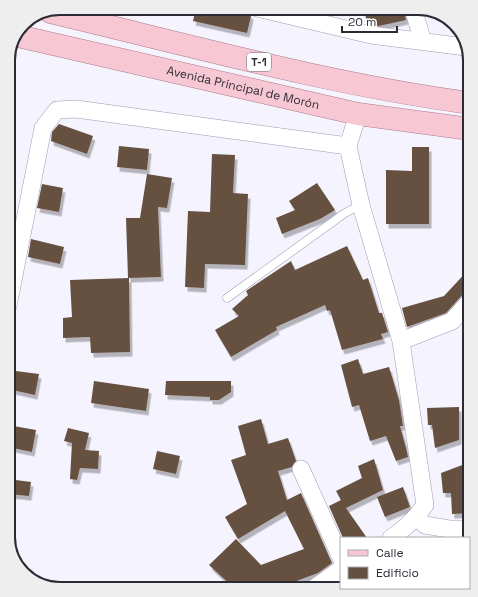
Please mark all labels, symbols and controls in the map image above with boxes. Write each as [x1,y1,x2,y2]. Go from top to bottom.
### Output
scale bar [342,8,397,34]
text: 20 m [348,14,376,30]
road number: T-1 [247,53,271,71]
street label: Avenida Principal de Morón [165,62,321,113]
legend [340,537,470,589]
text: Calle [376,545,404,561]
text: Edificio [376,565,419,581]

